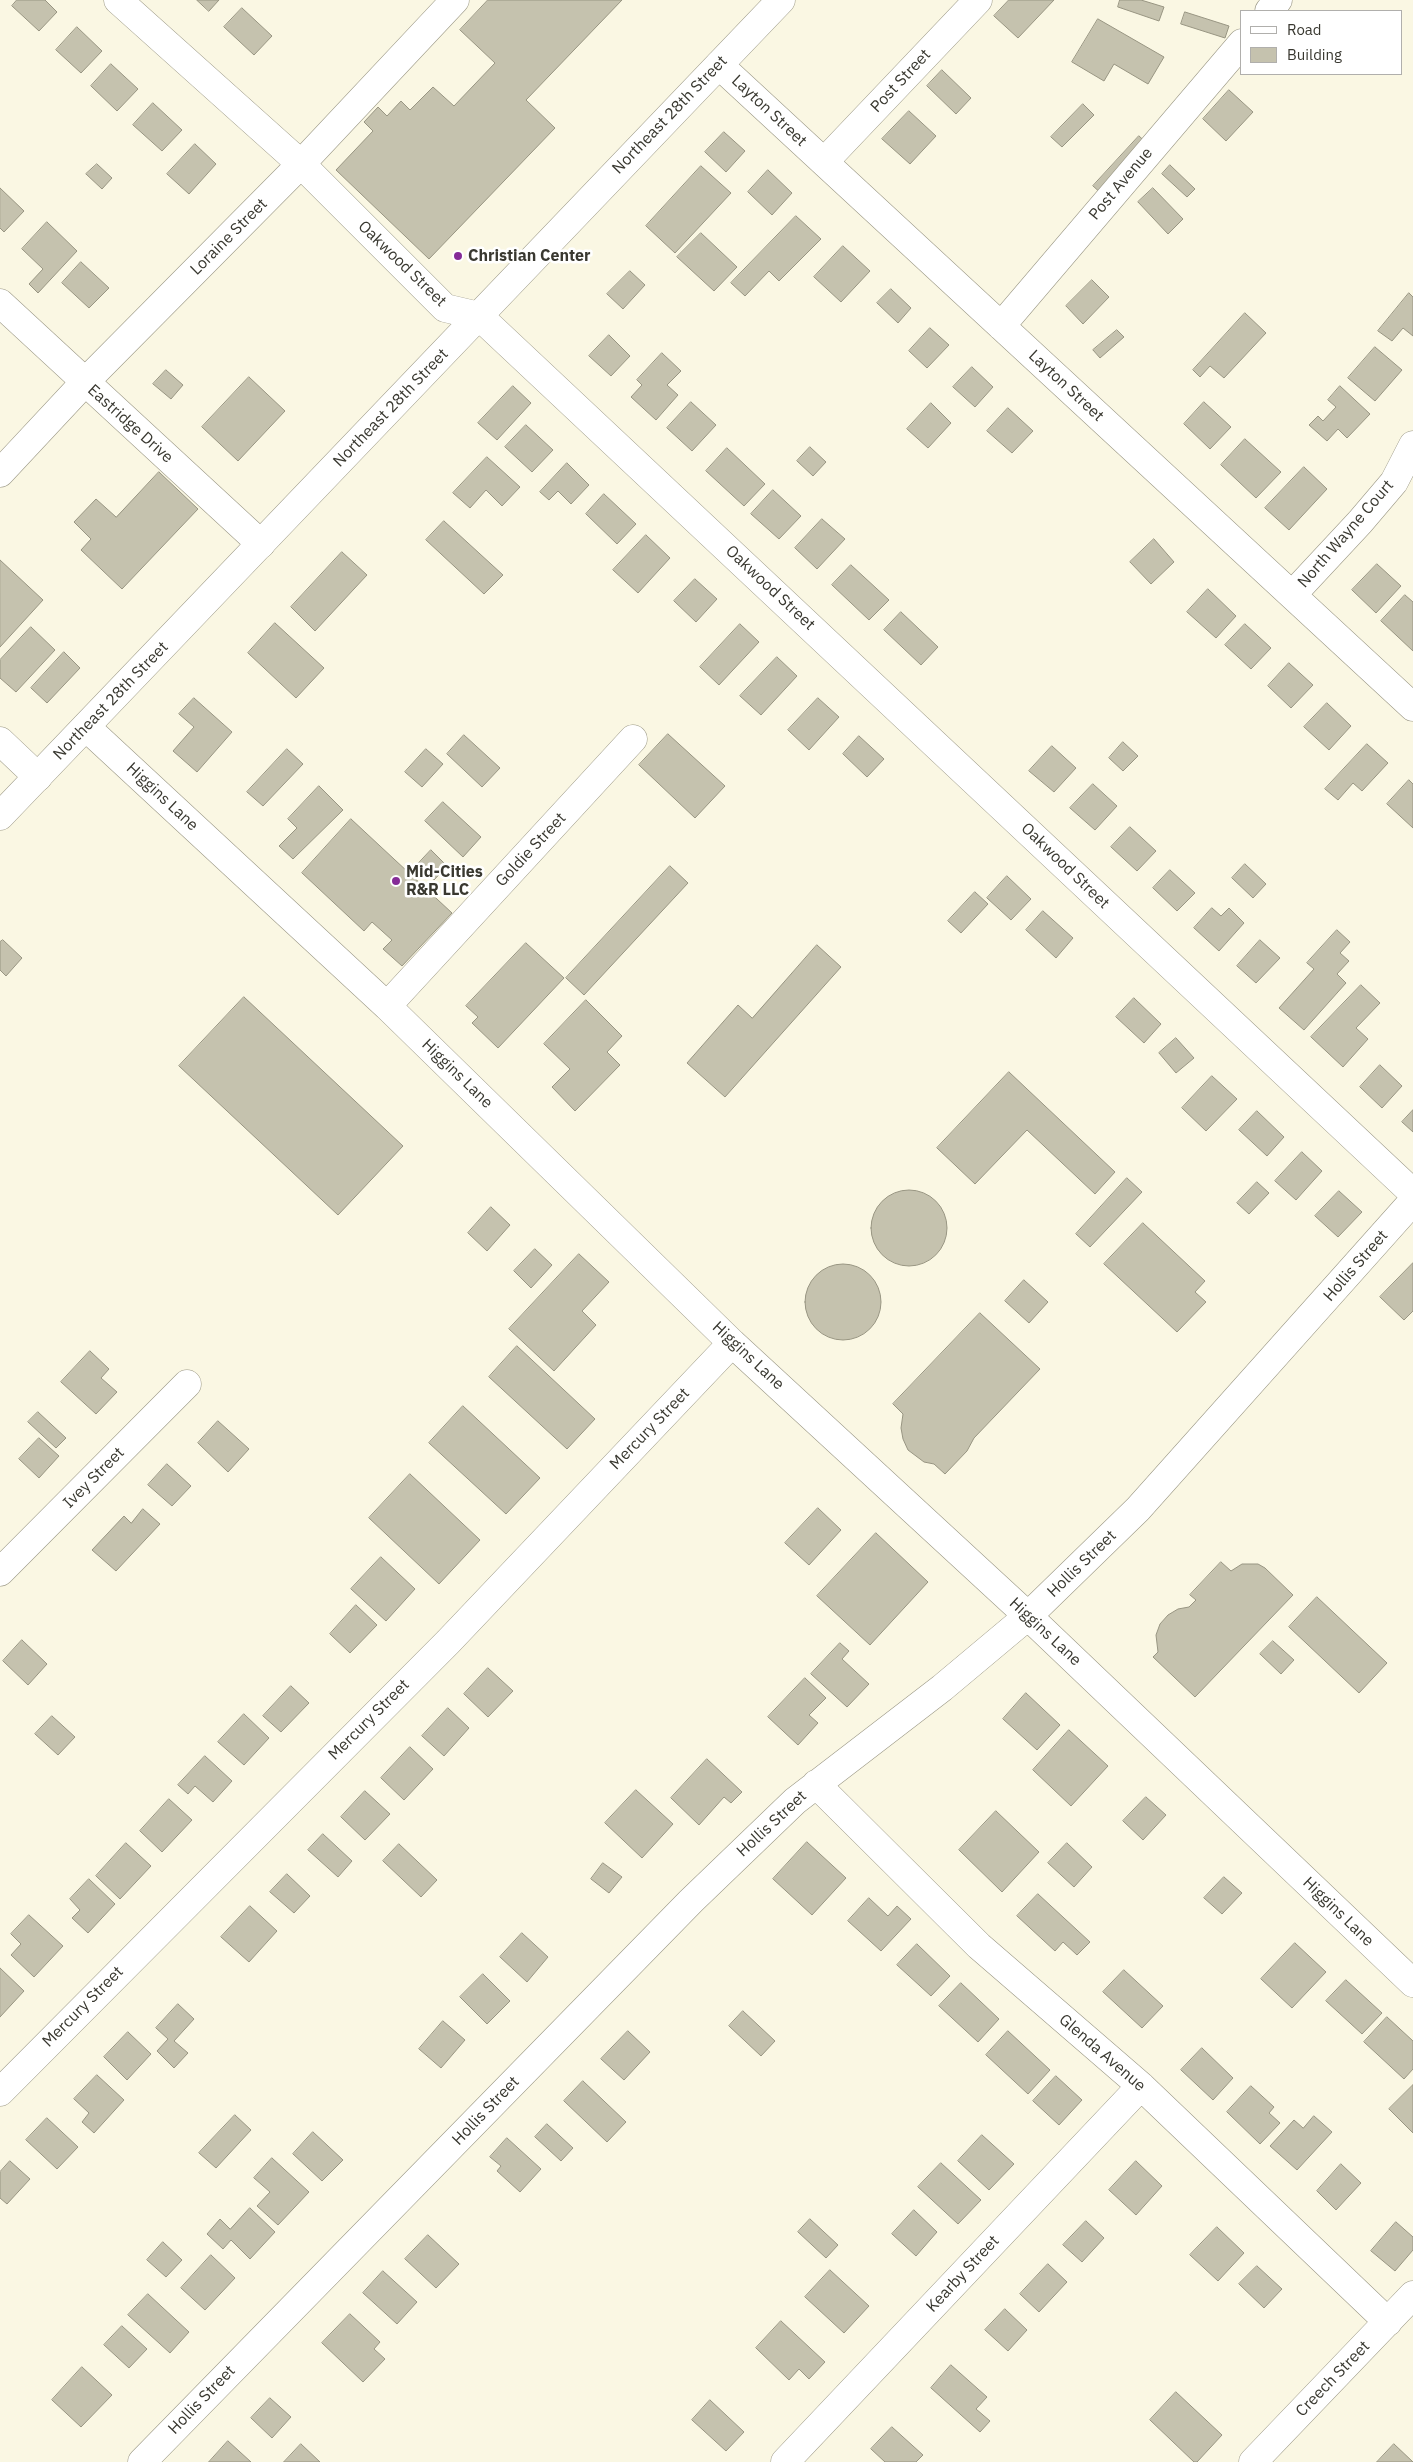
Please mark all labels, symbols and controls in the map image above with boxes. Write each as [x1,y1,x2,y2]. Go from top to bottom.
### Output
legend [1240,10,1403,75]
text: Road [1287,20,1322,39]
street label: Post Street [867,45,935,117]
text: Building [1287,45,1342,64]
street label: Northeast 28th Street [609,52,731,178]
street label: Layton Street [727,71,811,151]
street label: Post Avenue [1085,144,1157,224]
street label: Loraine Street [187,195,271,279]
street label: Oakwood Street [354,217,450,311]
place label: Christian Center [468,246,591,266]
marker: Christian Center [452,250,464,262]
street label: Northeast 28th Street [330,345,452,471]
street label: Layton Street [1024,346,1108,426]
street label: Eastridge Drive [83,381,177,467]
street label: North Wayne Court [1294,476,1398,592]
street label: Oakwood Street [721,542,819,634]
street label: Northeast 28th Street [50,638,172,764]
street label: Higgins Lane [122,759,202,835]
street label: Goldie Street [492,809,570,891]
street label: Oakwood Street [1017,819,1113,913]
place label: Mid-Cities R&R LLC [406,862,483,900]
marker: Mid-Cities R&R LLC [390,875,402,887]
street label: Higgins Lane [417,1035,497,1113]
street label: Hollis Street [1320,1226,1392,1306]
street label: Higgins Lane [708,1318,788,1394]
street label: Mercury Street [606,1384,694,1474]
street label: Ivey Street [59,1443,129,1513]
street label: Hollis Street [1044,1526,1120,1602]
street label: Higgins Lane [1005,1594,1085,1670]
street label: Mercury Street [325,1676,413,1764]
street label: Hollis Street [733,1787,811,1861]
street label: Higgins Lane [1298,1873,1378,1951]
street label: Mercury Street [39,1963,127,2051]
street label: Glenda Avenue [1055,2010,1149,2096]
street label: Hollis Street [448,2073,524,2149]
street label: Kearby Street [923,2232,1003,2316]
street label: Creech Street [1292,2337,1374,2421]
street label: Hollis Street [164,2362,240,2438]

